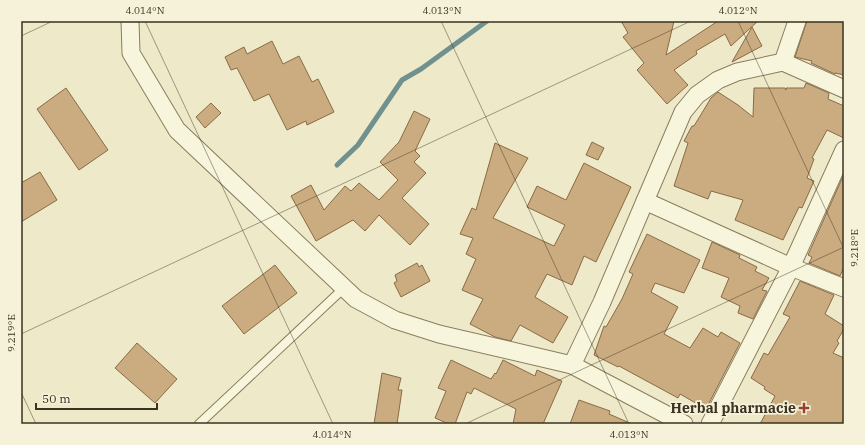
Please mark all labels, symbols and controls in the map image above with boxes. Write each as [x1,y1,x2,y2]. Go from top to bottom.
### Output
text: 4.014°N [125,4,165,17]
text: 4.013°N [422,4,462,17]
text: 4.012°N [718,4,758,17]
text: 9.218°E [848,229,861,267]
text: 9.219°E [5,314,18,352]
scale bar [36,385,157,411]
text: 50 m [42,391,71,406]
place label: Herbal pharmacie [671,399,796,417]
marker: Herbal pharmacie [799,403,809,413]
text: 4.014°N [312,428,352,441]
text: 4.013°N [609,428,649,441]

